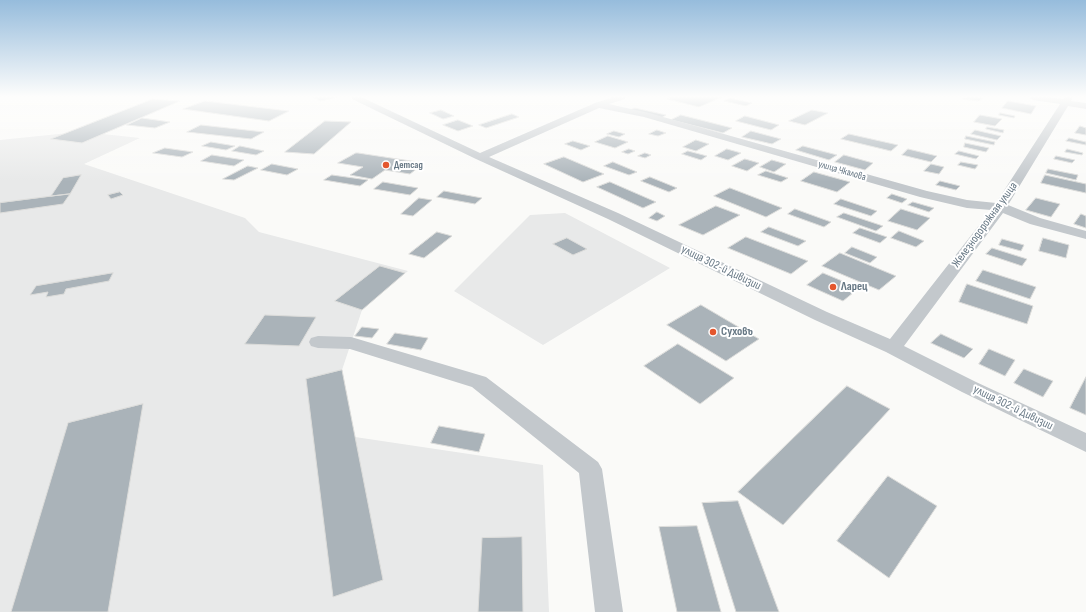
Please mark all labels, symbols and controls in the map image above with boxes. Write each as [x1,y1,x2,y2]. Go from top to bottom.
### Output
street label: улица Чкалова [817,158,867,184]
place label: Детсад [394,159,423,171]
marker: Детсад [381,160,391,170]
street label: Железнодорожная улица [949,180,1021,270]
street label: улица 302-й Дивизии [679,242,763,294]
place label: Ларец [841,280,868,294]
marker: Ларец [828,282,838,292]
place label: Суховъ [721,325,753,339]
marker: Суховъ [708,327,718,337]
street label: улица 302-й Дивизии [971,382,1055,434]

